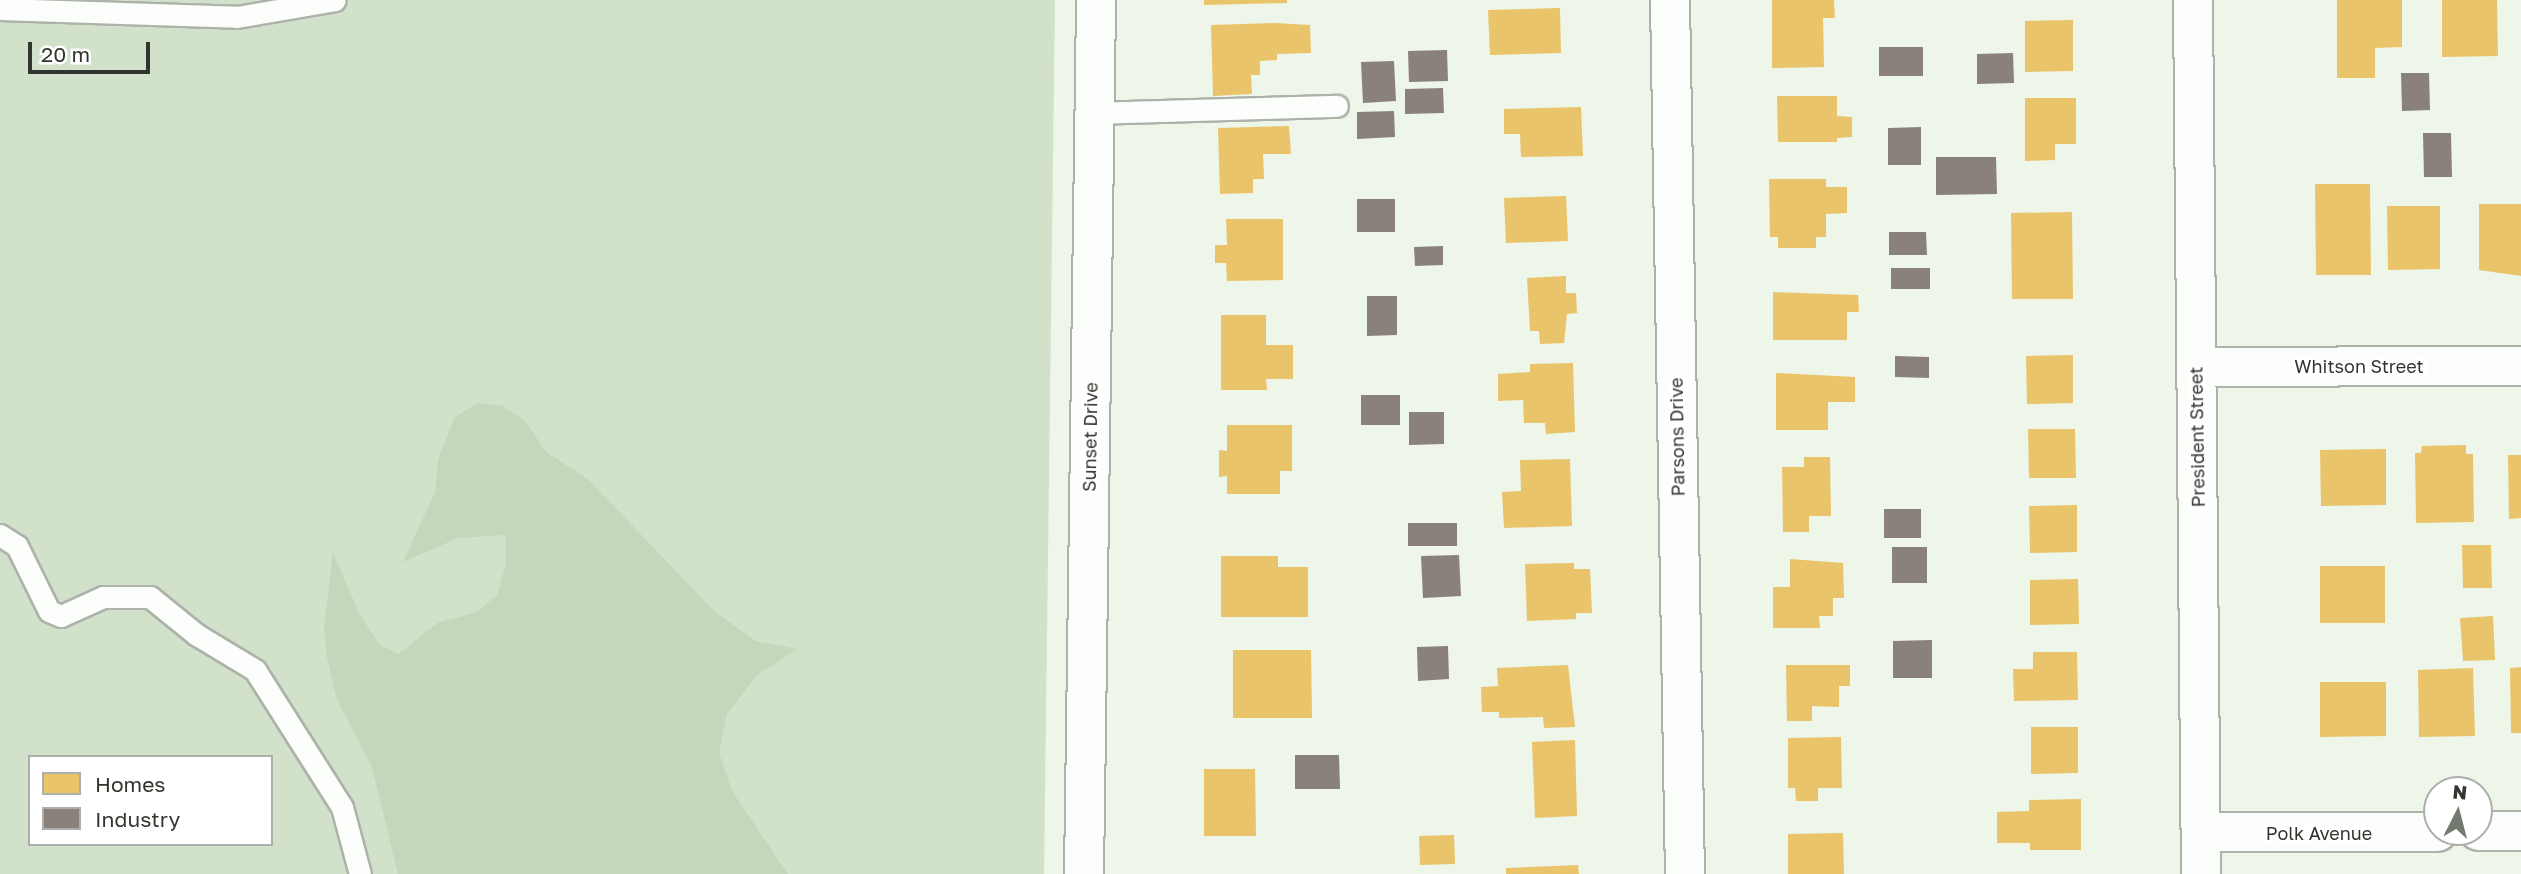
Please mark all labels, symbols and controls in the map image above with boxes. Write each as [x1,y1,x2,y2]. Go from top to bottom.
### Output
scale bar [32,28,154,72]
text: 20 m [41,41,90,67]
street label: Whitson Street [2294,355,2424,377]
street label: President Street [2185,366,2209,508]
street label: Parsons Drive [1665,377,1689,497]
street label: Sunset Drive [1078,382,1102,492]
legend [28,755,273,846]
text: Homes [95,771,165,797]
north arrow [2423,776,2493,846]
text: N [2452,779,2468,804]
text: Industry [95,806,180,832]
street label: Polk Avenue [2266,822,2372,844]

